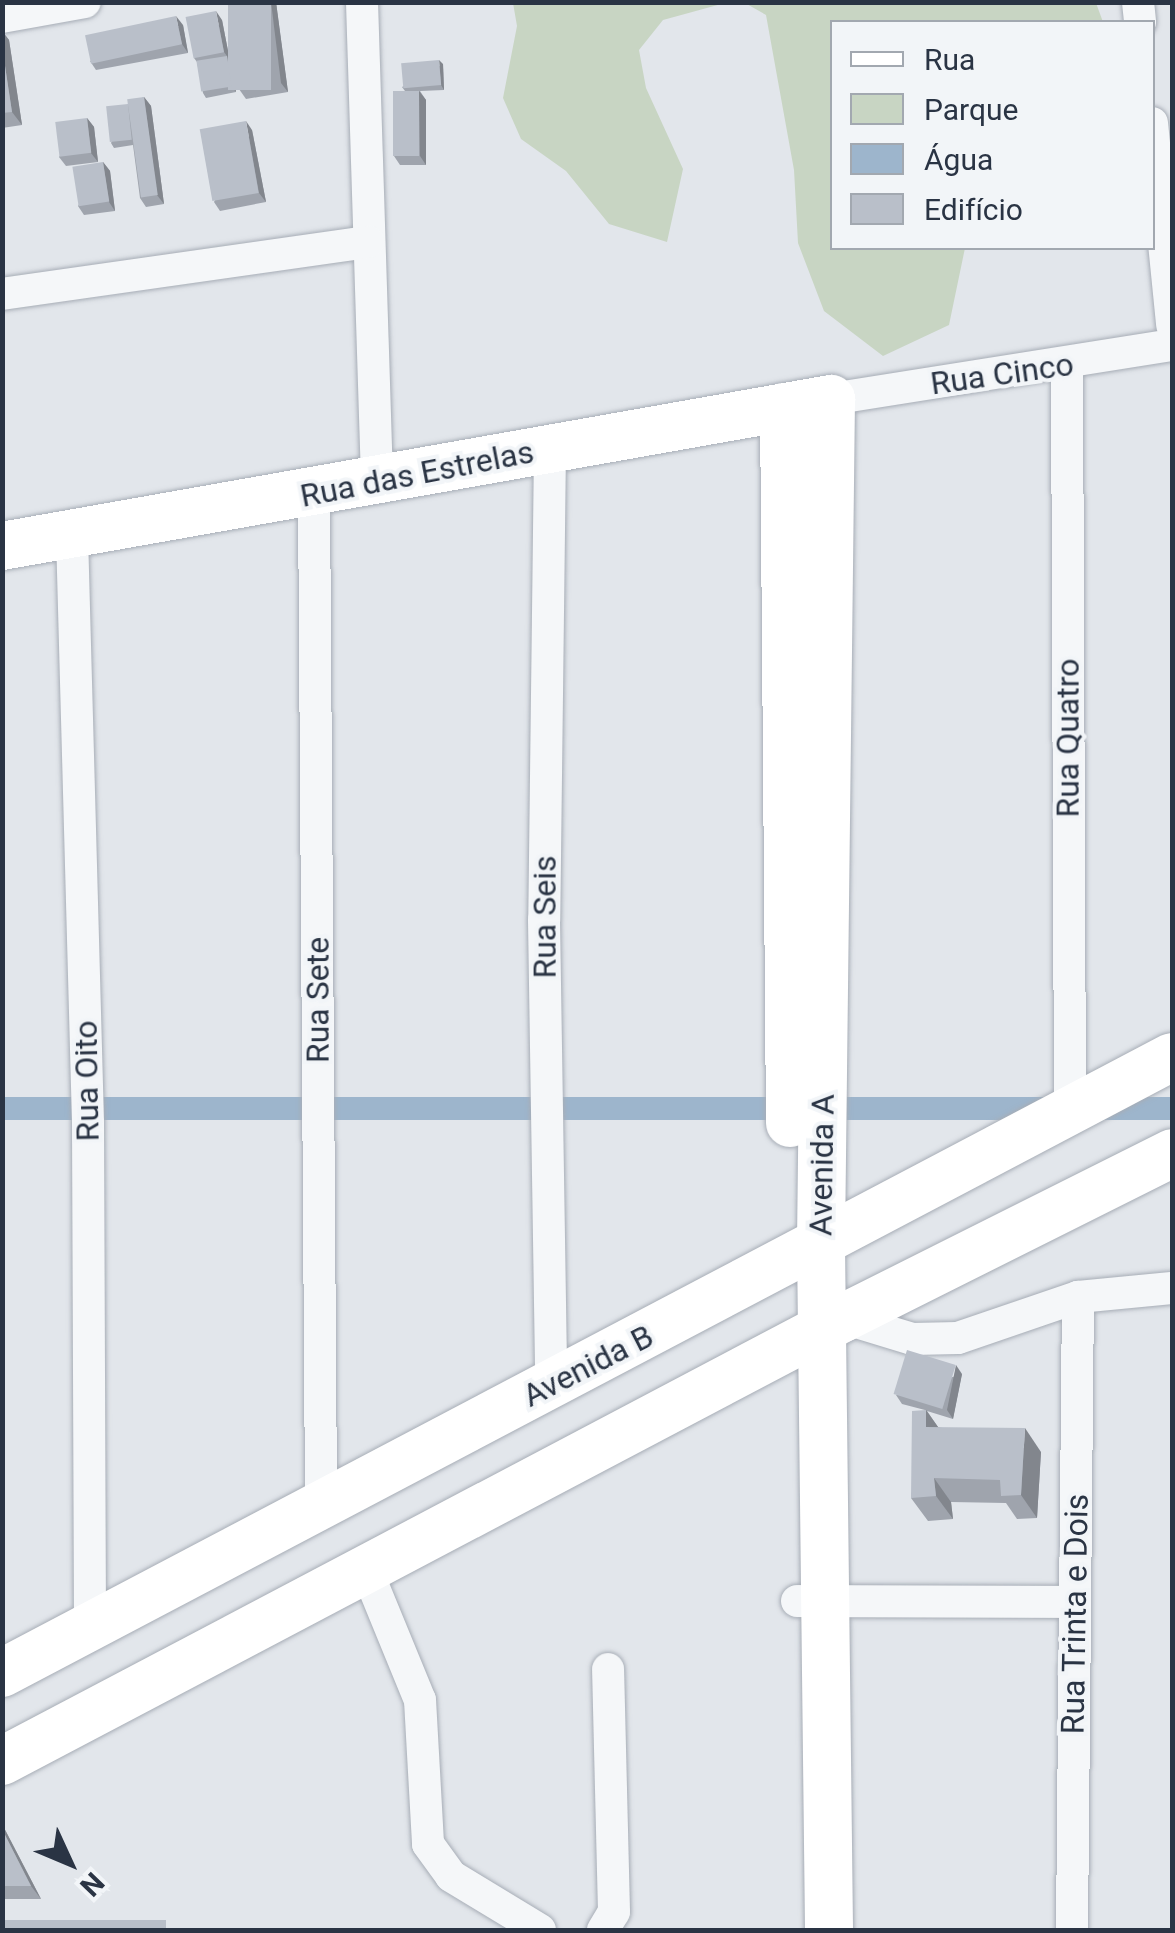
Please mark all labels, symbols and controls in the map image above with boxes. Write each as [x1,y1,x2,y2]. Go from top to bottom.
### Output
legend [830,20,1155,250]
text: Rua [924,42,975,77]
text: Parque [924,92,1018,127]
text: Água [924,142,993,177]
text: Edifício [924,192,1023,227]
street label: Rua Cinco [928,345,1076,403]
street label: Rua das Estrelas [297,433,537,515]
street label: Rua Quatro [1049,658,1087,818]
street label: Rua Seis [526,856,564,978]
street label: Rua Sete [299,937,337,1063]
street label: Rua Oito [67,1020,107,1142]
street label: Avenida A [802,1094,842,1236]
street label: Avenida B [516,1317,660,1415]
street label: Rua Trinta e Dois [1054,1493,1096,1735]
north arrow [20,1813,120,1913]
text: N [73,1866,111,1903]

